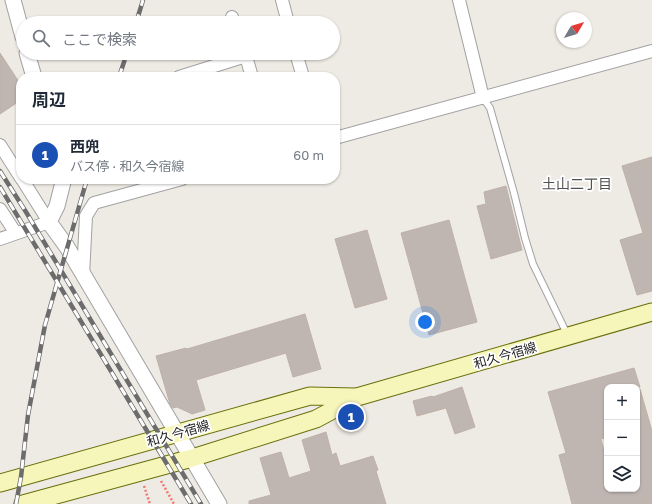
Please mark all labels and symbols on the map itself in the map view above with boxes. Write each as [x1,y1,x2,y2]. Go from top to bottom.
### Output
north arrow [556,12,592,48]
district label: 土山二丁目 [542,175,612,192]
your location [415,312,435,332]
street label: 和久今宿線 [472,338,538,372]
pin: 1 [338,402,364,432]
street label: 和久今宿線 [145,416,211,450]

